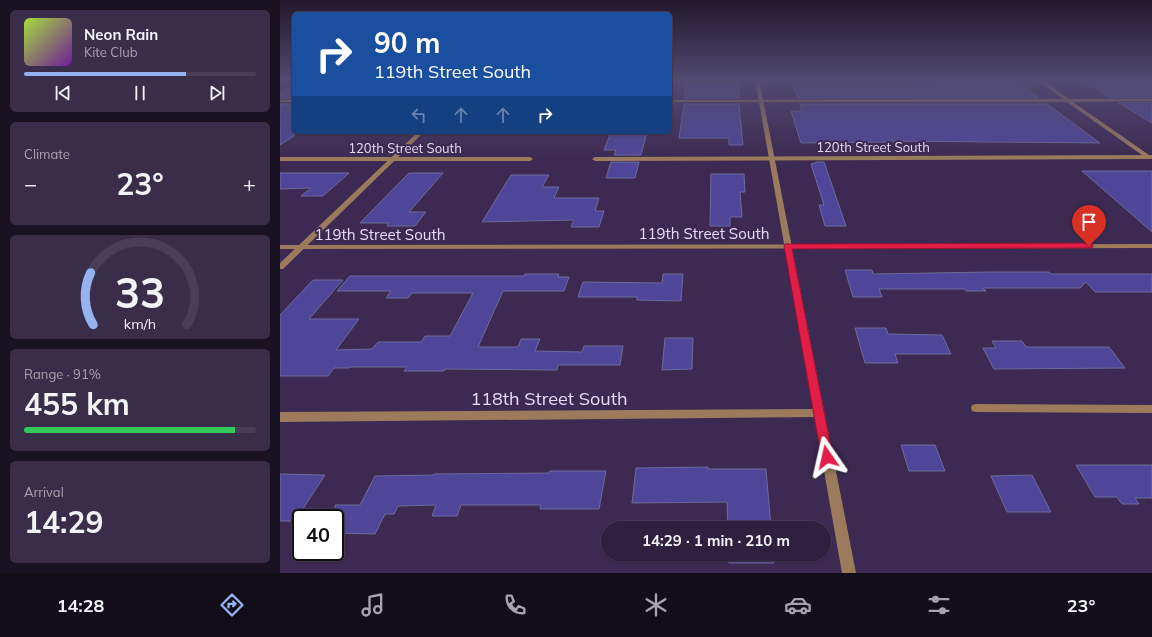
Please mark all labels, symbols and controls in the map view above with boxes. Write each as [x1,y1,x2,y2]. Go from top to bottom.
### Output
text: Neon Rain [84,25,158,44]
text: 90 m [374,25,440,60]
icon: right [308,28,360,80]
text: Kite Club [84,44,138,60]
text: 119th Street South [374,60,531,83]
icon: previous [52,82,74,104]
icon: pause [129,82,151,104]
icon: next [206,82,228,104]
icon: left [408,104,430,126]
icon: ahead [450,104,472,126]
icon: ahead [492,104,514,126]
icon: right [534,104,556,126]
street label: 120th Street South [816,139,930,155]
street label: 120th Street South [348,140,462,156]
text: Climate [24,146,70,162]
text: 23° [116,165,164,203]
text: − [24,170,37,198]
text: + [243,170,256,198]
pin [1072,205,1106,246]
icon: arrive [1078,211,1100,233]
street label: 119th Street South [639,224,769,243]
street label: 119th Street South [315,225,445,244]
text: 33 [115,265,165,317]
text: km/h [124,314,156,332]
text: Range · 91% [24,366,101,382]
text: 455 km [24,385,130,423]
street label: 118th Street South [470,387,628,410]
position arrow [806,436,848,478]
text: Arrival [24,484,64,500]
text: 14:29 [24,503,103,541]
speed limit sign: 40 [292,509,344,561]
text: 14:29 · 1 min · 210 m [642,531,790,550]
icon: directions [218,591,246,619]
icon: music [359,591,387,619]
icon: phone [501,591,529,619]
icon: climate [642,591,670,619]
icon: car [784,591,812,619]
icon: filters [925,591,953,619]
text: 14:28 [57,594,104,617]
text: 23° [1067,594,1095,617]

